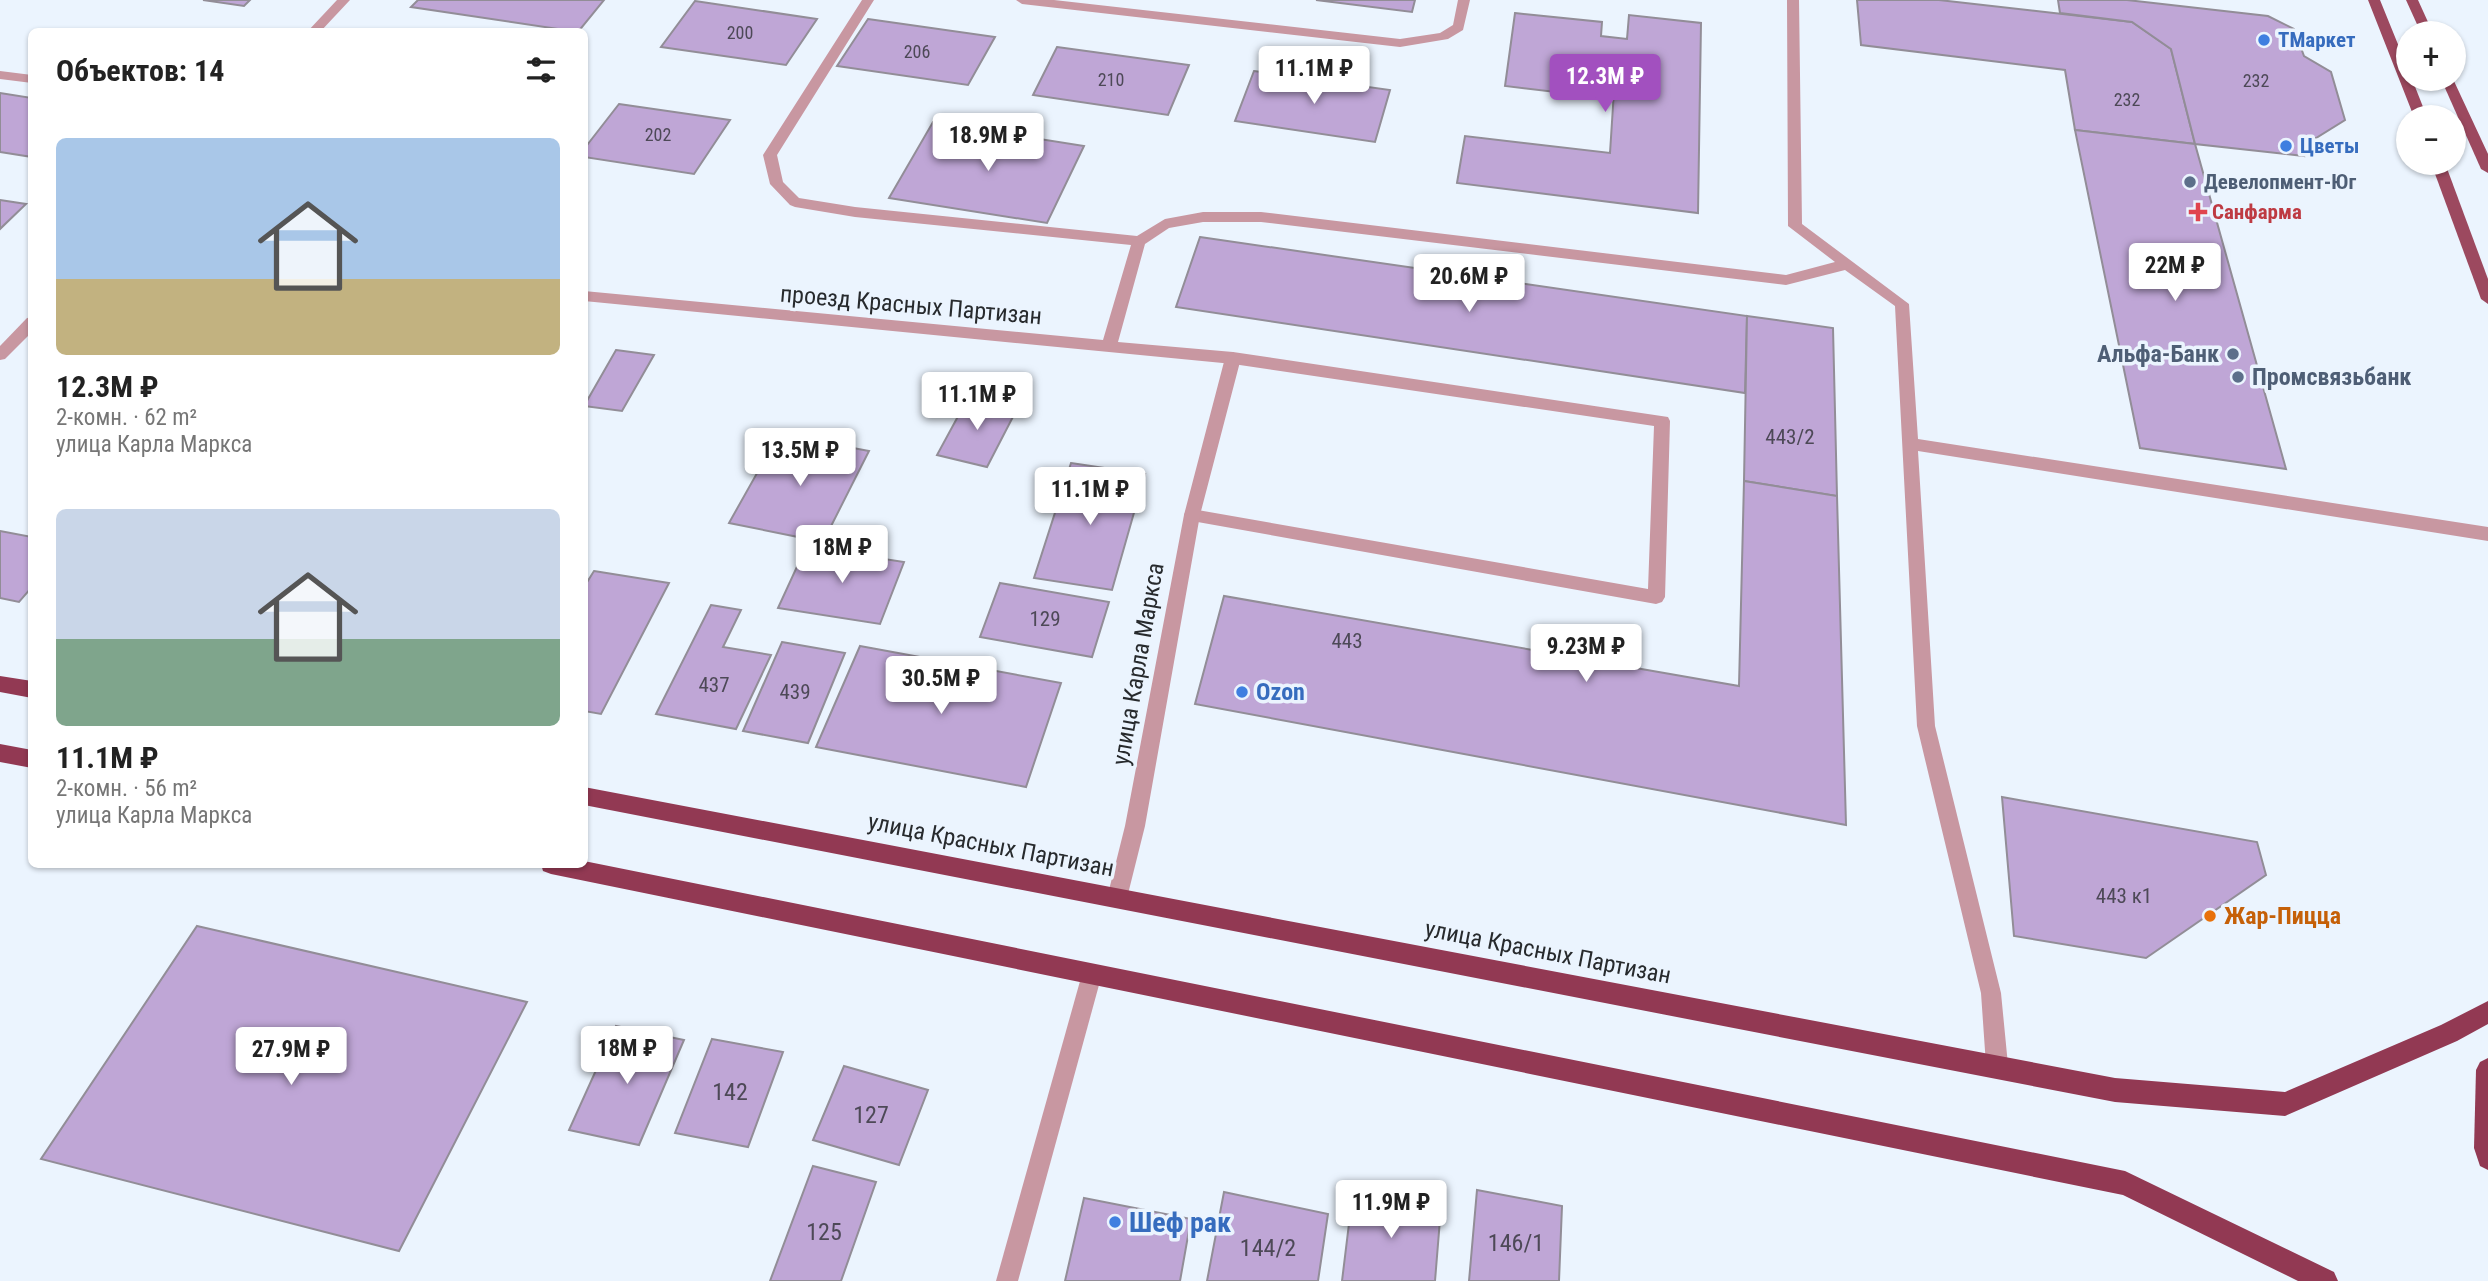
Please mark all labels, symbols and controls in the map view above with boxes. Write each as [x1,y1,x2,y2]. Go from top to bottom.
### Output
map controls [2396,21,2466,175]
button: + [2396,21,2466,91]
house number: 200 [727,22,753,43]
place label: ТМаркет [2278,28,2356,52]
marker: ТМаркет [2256,32,2272,48]
house number: 206 [904,41,930,62]
pin: 11.1M ₽ [1249,46,1379,106]
icon: filters [522,51,560,89]
text: Объектов: 14 [56,53,224,88]
pin: 12.3M ₽ [1540,54,1670,114]
text: 11.1M ₽ [1275,55,1353,82]
text: 12.3M ₽ [1566,63,1644,90]
house number: 210 [1098,69,1124,90]
house number: 232 [2243,70,2269,91]
house number: 232 [2114,89,2140,110]
button: − [2396,105,2466,175]
pin: 18.9M ₽ [923,114,1053,173]
text: 18.9M ₽ [949,122,1027,149]
house number: 202 [645,124,671,145]
place label: Цветы [2300,134,2359,158]
marker: Цветы [2278,138,2294,154]
place label: Девелопмент-Юг [2204,170,2356,194]
marker: Девелопмент-Юг [2182,174,2198,190]
icon: home [245,183,371,309]
place label: Санфарма [2212,200,2302,224]
marker: Санфарма [2190,204,2206,220]
pin: 22M ₽ [2126,244,2224,303]
text: 22M ₽ [2145,252,2205,279]
pin: 20.6M ₽ [1404,254,1534,314]
text: 20.6M ₽ [1430,263,1508,290]
street label: проезд Красных Партизан [779,280,1043,330]
place label: Альфа-Банк [2097,340,2219,368]
marker: Альфа-Банк [2225,346,2241,362]
place label: Промсвязьбанк [2252,363,2411,391]
text: 12.3M ₽ [56,369,159,404]
marker: Промсвязьбанк [2230,369,2246,385]
pin: 11.1M ₽ [912,372,1042,432]
text: 11.1M ₽ [938,381,1016,408]
text: 2-комн. · 62 m² [56,404,197,431]
house number: 443/2 [1765,425,1815,449]
pin: 13.5M ₽ [735,428,865,488]
text: улица Карла Маркса [56,431,252,458]
text: 13.5M ₽ [761,437,839,464]
pin: 11.1M ₽ [1025,468,1155,527]
text: 11.1M ₽ [1051,476,1129,503]
pin: 18M ₽ [793,526,891,585]
text: 18M ₽ [812,534,872,561]
icon: home [245,554,371,680]
street label: улица Карла Маркса [1106,561,1170,767]
house number: 129 [1029,607,1061,631]
pin: 9.23M ₽ [1521,624,1651,684]
house number: 443 [1331,629,1363,653]
text: 9.23M ₽ [1547,633,1625,660]
pin: 30.5M ₽ [876,656,1006,716]
text: 30.5M ₽ [902,665,980,692]
house number: 437 [698,673,730,697]
place label: Ozon [1256,678,1305,706]
house number: 439 [779,680,811,704]
marker: Ozon [1234,684,1250,700]
text: 11.1M ₽ [56,740,159,775]
text: 2-комн. · 56 m² [56,775,197,802]
text: улица Карла Маркса [56,802,252,829]
street label: улица Красных Партизан [866,807,1116,883]
house number: 443 к1 [2096,884,2152,908]
place label: Жар-Пицца [2224,902,2341,930]
marker: Жар-Пицца [2202,908,2218,924]
street label: улица Красных Партизан [1423,914,1673,990]
pin: 18M ₽ [578,1026,676,1086]
pin: 27.9M ₽ [226,1028,356,1087]
text: 18M ₽ [597,1035,657,1062]
text: 27.9M ₽ [252,1036,330,1063]
house number: 142 [712,1078,748,1106]
house number: 127 [853,1101,889,1129]
pin: 11.9M ₽ [1326,1180,1456,1240]
text: 11.9M ₽ [1352,1189,1430,1216]
place label: Шеф рак [1129,1206,1231,1239]
marker: Шеф рак [1107,1214,1123,1230]
house number: 125 [806,1218,842,1246]
house number: 146/1 [1488,1229,1544,1257]
house number: 144/2 [1240,1234,1296,1262]

